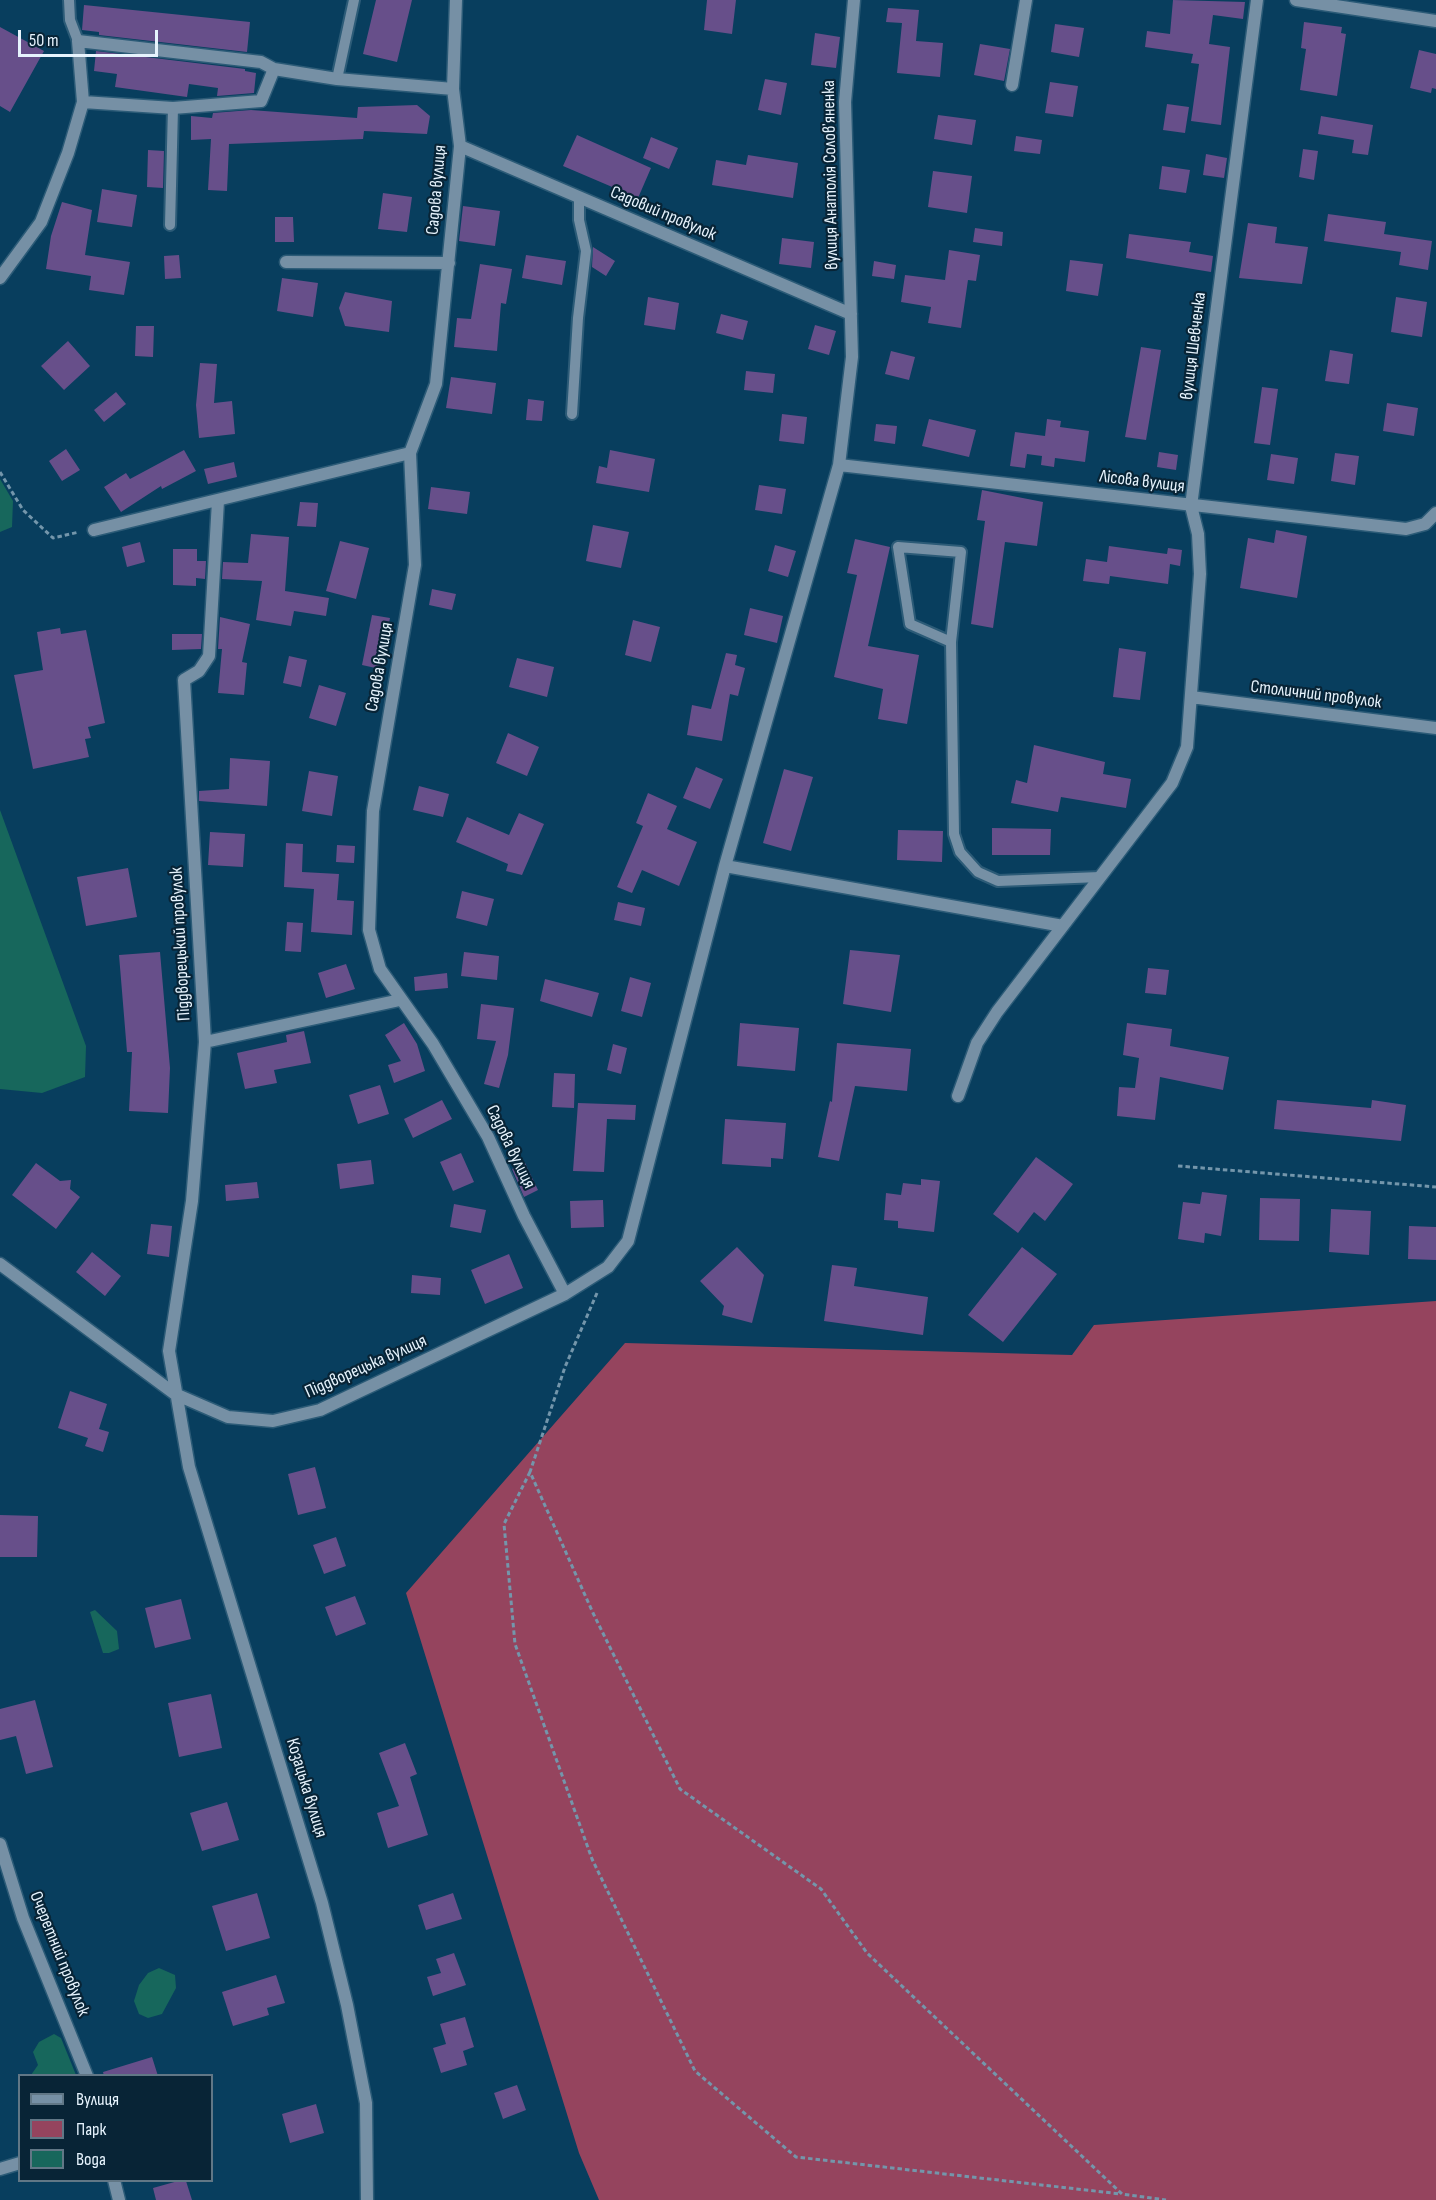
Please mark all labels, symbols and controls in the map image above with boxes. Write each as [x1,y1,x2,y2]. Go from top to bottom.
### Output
scale bar [21,18,160,56]
text: 50 m [29,30,59,51]
street label: вулиця Анатолія Соловʼяненка [819,80,843,270]
street label: Садова вулиця [422,144,452,236]
street label: Садовий провулок [607,182,719,246]
street label: вулиця Шевченка [1177,291,1211,401]
street label: Лісова вулиця [1098,466,1186,498]
street label: Садова вулиця [362,621,398,713]
street label: Столичний провулок [1249,676,1383,714]
street label: Піддворецький провулок [166,867,196,1021]
street label: Садова вулиця [480,1102,540,1192]
street label: Піддворецька вулиця [302,1330,430,1404]
street label: Козацька вулиця [281,1736,331,1840]
street label: Очеретний провулок [24,1888,94,2020]
legend [18,2074,213,2182]
text: Вулиця [76,2089,119,2110]
text: Парк [76,2119,106,2140]
text: Вода [76,2149,106,2170]

